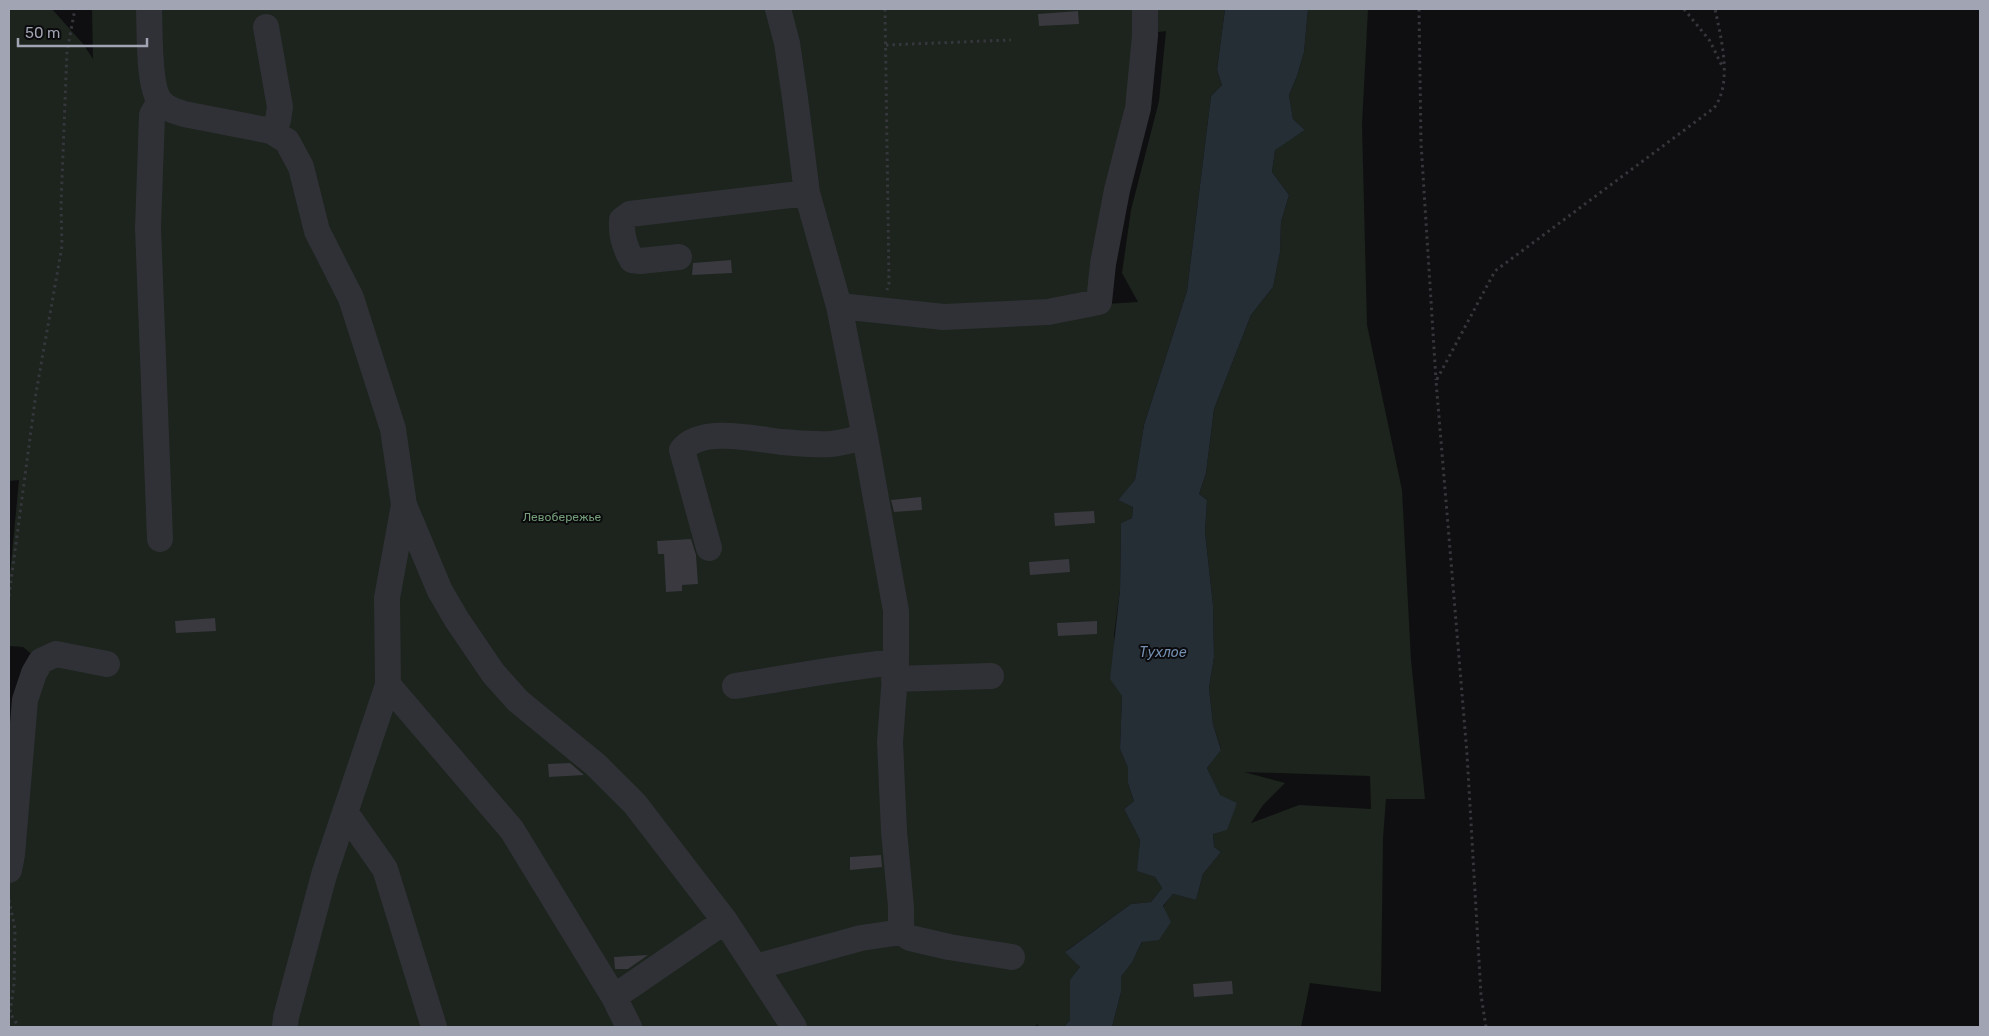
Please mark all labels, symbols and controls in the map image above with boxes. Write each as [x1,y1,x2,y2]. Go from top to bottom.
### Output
scale bar [18,15,146,47]
text: 50 m [25,24,60,42]
park label: Левобережье [523,510,602,524]
water label: Тухлое [1139,644,1187,661]

